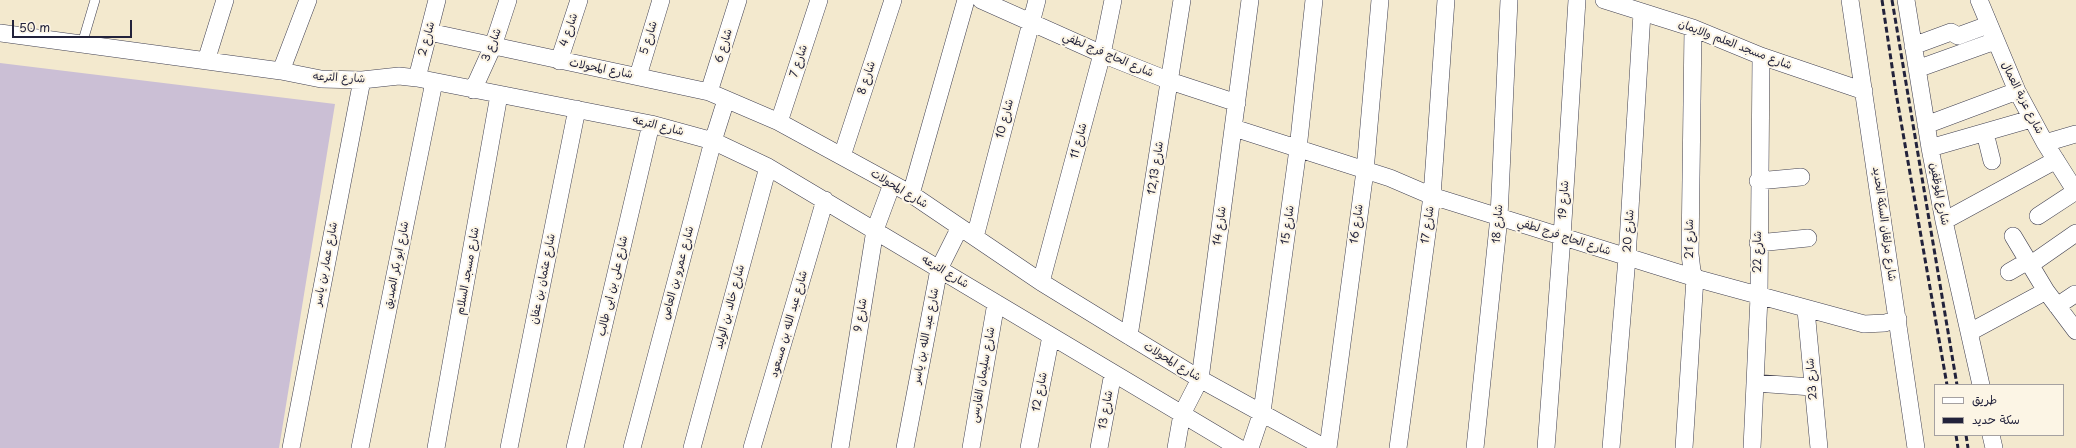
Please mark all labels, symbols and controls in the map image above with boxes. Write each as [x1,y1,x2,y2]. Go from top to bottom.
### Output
street label: شارع 4 [557,11,581,49]
scale bar [14,12,134,38]
street label: شارع مسجد العلم والايمان [1676,17,1794,73]
text: 50 m [19,18,50,36]
street label: شارع 2 [416,20,438,58]
street label: شارع 5 [638,20,660,56]
street label: شارع 3 [479,26,505,64]
street label: شارع 6 [713,27,735,65]
street label: شارع الحاج فرج لطفي [1061,30,1155,80]
street label: شارع 7 [787,43,811,79]
street label: شارع المحولات [568,56,634,82]
street label: شارع 8 [855,60,879,96]
street label: شارع عزبة العمال [1998,60,2046,136]
street label: شارع الترعه [313,70,365,86]
street label: شارع 10 [993,98,1017,140]
street label: شارع الترعه [631,113,685,139]
street label: شارع 11 [1068,122,1090,160]
street label: شارع 12,13 [1145,140,1167,196]
street label: شارع الموظفين [1926,162,1952,226]
street label: شارع مزلقان السكة الحديد [1869,166,1899,282]
street label: شارع المحولات [868,167,930,211]
street label: شارع 19 [1556,180,1572,220]
street label: شارع 16 [1348,203,1366,245]
street label: شارع 18 [1490,204,1506,244]
street label: شارع 14 [1211,205,1229,247]
street label: شارع 15 [1279,205,1297,245]
street label: شارع 17 [1419,205,1437,245]
street label: شارع 20 [1621,209,1637,253]
street label: شارع الحاج فرج لطفي [1516,216,1612,258]
street label: شارع 21 [1683,219,1697,259]
street label: شارع ابو بكر الصديق [382,220,412,310]
street label: شارع عمار بن ياسر [311,221,341,307]
street label: شارع عمرو بن العاص [659,225,697,321]
street label: شارع مسجد السلام [454,226,482,316]
street label: شارع 22 [1751,231,1765,273]
street label: شارع عثمان بن عفان [528,233,558,325]
street label: شارع على بن ابى طالب [595,234,631,338]
street label: شارع الترعه [919,253,971,291]
street label: شارع خالد بن الوليد [712,263,748,351]
street label: شارع عبد الله بن مسعود [767,269,811,379]
street label: شارع عبد الله بن ياسر [910,287,942,385]
street label: شارع 9 [852,297,870,333]
street label: شارع سليمان الفارسى [968,326,998,424]
street label: شارع المحولات [1141,340,1203,384]
street label: شارع 23 [1804,357,1820,401]
street label: شارع 12 [1030,371,1050,413]
legend [1934,384,2064,436]
street label: شارع 13 [1096,389,1116,431]
text: طريق [1972,390,1997,408]
text: سكة حديد [1972,410,2020,428]

